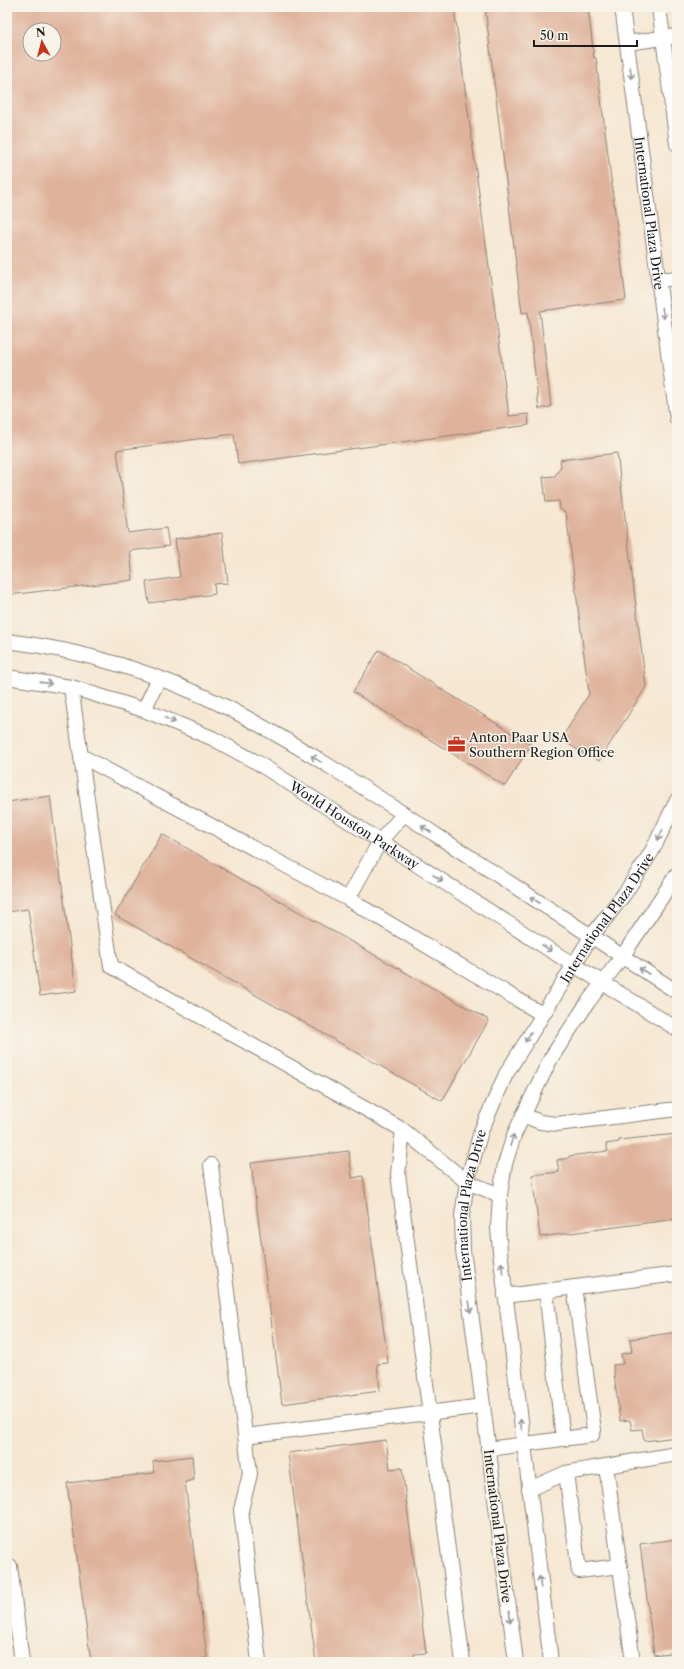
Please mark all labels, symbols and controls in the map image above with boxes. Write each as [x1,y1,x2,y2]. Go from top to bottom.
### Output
north arrow [22,22,62,62]
scale bar [534,22,637,48]
text: N [35,24,47,40]
text: 50 m [540,28,569,43]
one-way arrow [627,66,635,79]
street label: International Plaza Drive [631,136,668,291]
one-way arrow [659,306,667,319]
one-way arrow [39,679,52,687]
one-way arrow [163,717,175,725]
place label: Anton Paar USA Southern Region Office [468,729,614,760]
office icon: Anton Paar USA Southern Region Office [446,734,466,754]
one-way arrow [310,755,322,763]
street label: World Houston Parkway [286,777,423,873]
one-way arrow [421,825,432,833]
one-way arrow [656,829,663,841]
street label: International Plaza Drive [557,850,657,986]
one-way arrow [432,874,443,882]
one-way arrow [530,896,541,904]
one-way arrow [542,944,553,953]
one-way arrow [639,967,650,975]
one-way arrow [523,1031,531,1043]
street label: International Plaza Drive [454,1127,489,1282]
one-way arrow [509,1134,517,1146]
one-way arrow [498,1262,506,1275]
one-way arrow [466,1300,474,1313]
one-way arrow [517,1419,524,1432]
street label: International Plaza Drive [481,1449,515,1603]
one-way arrow [537,1576,544,1589]
one-way arrow [506,1610,514,1623]

